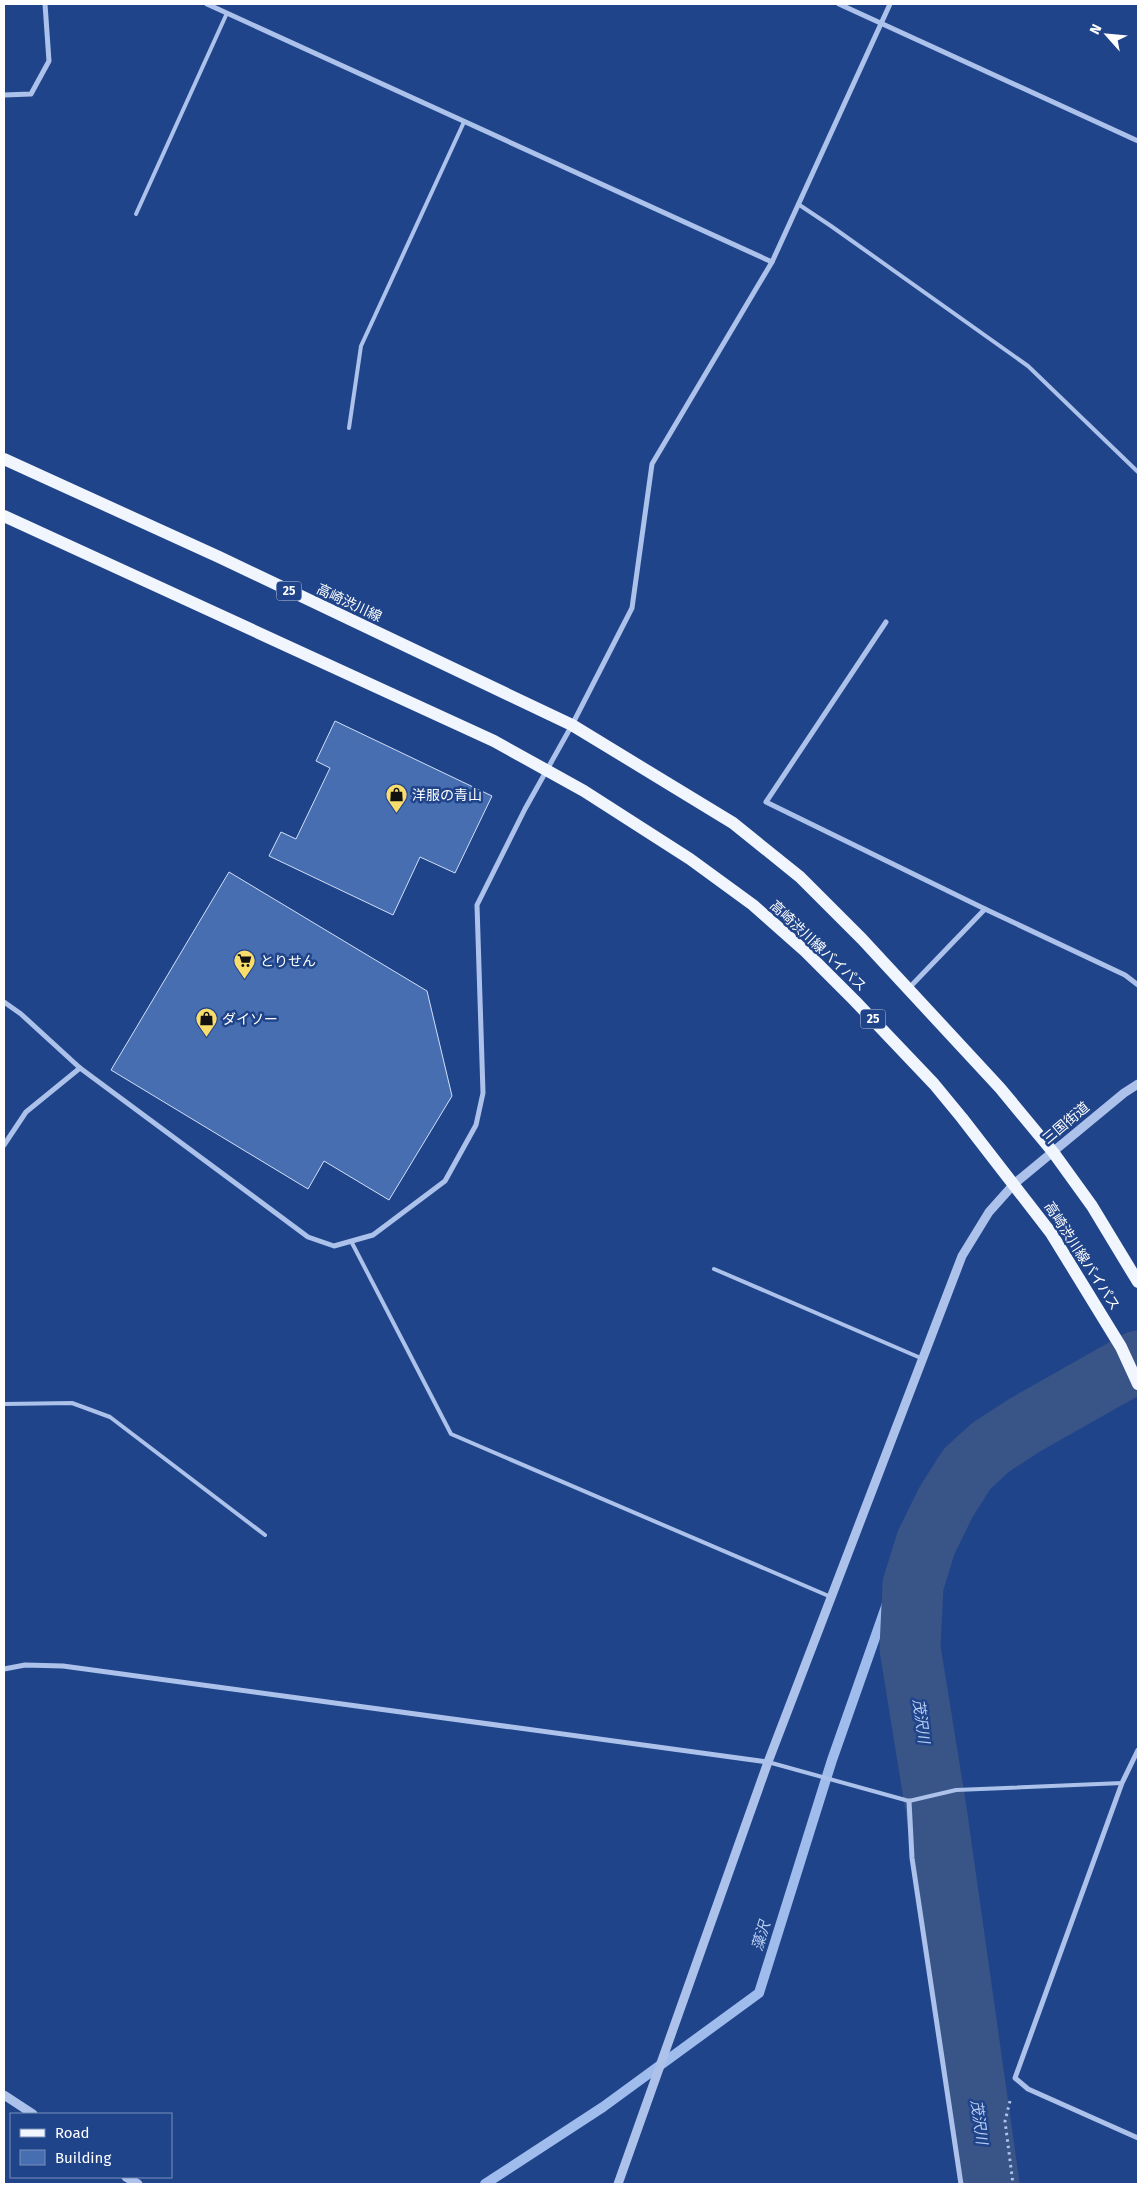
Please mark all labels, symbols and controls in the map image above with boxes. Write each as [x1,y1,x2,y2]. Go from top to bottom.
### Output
north arrow [1082,10,1132,60]
text: N [1086,21,1106,37]
street label: 高崎渋川線 [314,581,384,625]
road number: 25 [276,582,302,600]
shop icon: 洋服の青山 [384,783,408,814]
place label: 洋服の青山 [412,787,482,804]
street label: 高崎渋川線バイパス [766,897,870,995]
supermarket icon: とりせん [232,949,256,980]
place label: とりせん [260,953,316,970]
shop icon: ダイソー [194,1007,218,1038]
road number: 25 [860,1010,886,1028]
place label: ダイソー [222,1011,278,1028]
street label: 三国街道 [1039,1098,1093,1148]
street label: 高崎渋川線バイパス [1041,1199,1123,1313]
water label: 茂沢川 [909,1697,933,1747]
water label: 藻沢 [748,1917,775,1953]
water label: 茂沢川 [967,2098,991,2148]
legend [10,2113,172,2178]
text: Road [55,2124,90,2142]
text: Building [55,2149,111,2167]

